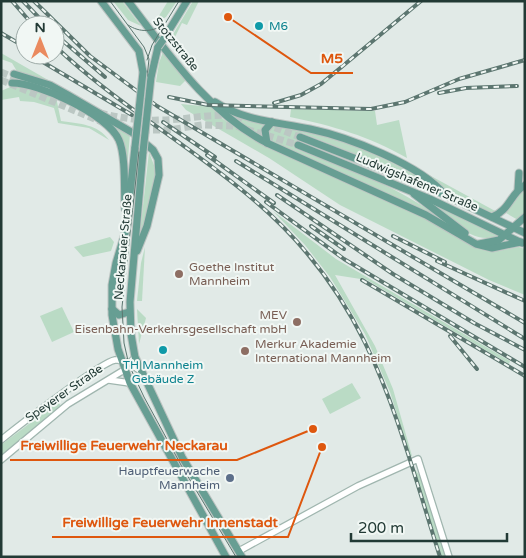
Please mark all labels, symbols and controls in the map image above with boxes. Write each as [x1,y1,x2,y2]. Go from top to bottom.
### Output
street label: Stotzstraße [150,14,202,74]
north arrow [15,15,65,65]
text: N [34,19,46,36]
place label: M6 [269,19,288,33]
marker: M6 [253,20,265,32]
callout: M5 [311,44,353,73]
text: M5 [321,50,343,67]
street label: Ludwigshafener Straße [354,150,480,214]
street label: Neckarauer Straße [111,193,135,300]
place label: Goethe Institut Mannheim [189,260,275,288]
marker: Goethe Institut Mannheim [173,268,185,280]
place label: MEV Eisenbahn-Verkehrsgesellschaft mbH [75,308,288,336]
marker: MEV Eisenbahn-Verkehrsgesellschaft mbH [291,316,303,328]
place label: Merkur Akademie International Mannheim [255,337,391,365]
marker: TH Mannheim Gebäude Z [157,344,169,356]
marker: Merkur Akademie International Mannheim [239,345,251,357]
place label: TH Mannheim Gebäude Z [123,358,203,386]
street label: Speyerer Straße [23,361,105,425]
callout: Freiwillige Feuerwehr Neckarau [10,431,237,460]
text: Freiwillige Feuerwehr Neckarau [20,437,228,454]
place label: Hauptfeuerwache Mannheim [118,464,220,492]
marker: Hauptfeuerwache Mannheim [224,472,236,484]
callout: Freiwillige Feuerwehr Innenstadt [52,508,288,537]
scale bar [351,510,507,542]
text: Freiwillige Feuerwehr Innenstadt [62,514,278,531]
text: 200 m [358,519,404,537]

